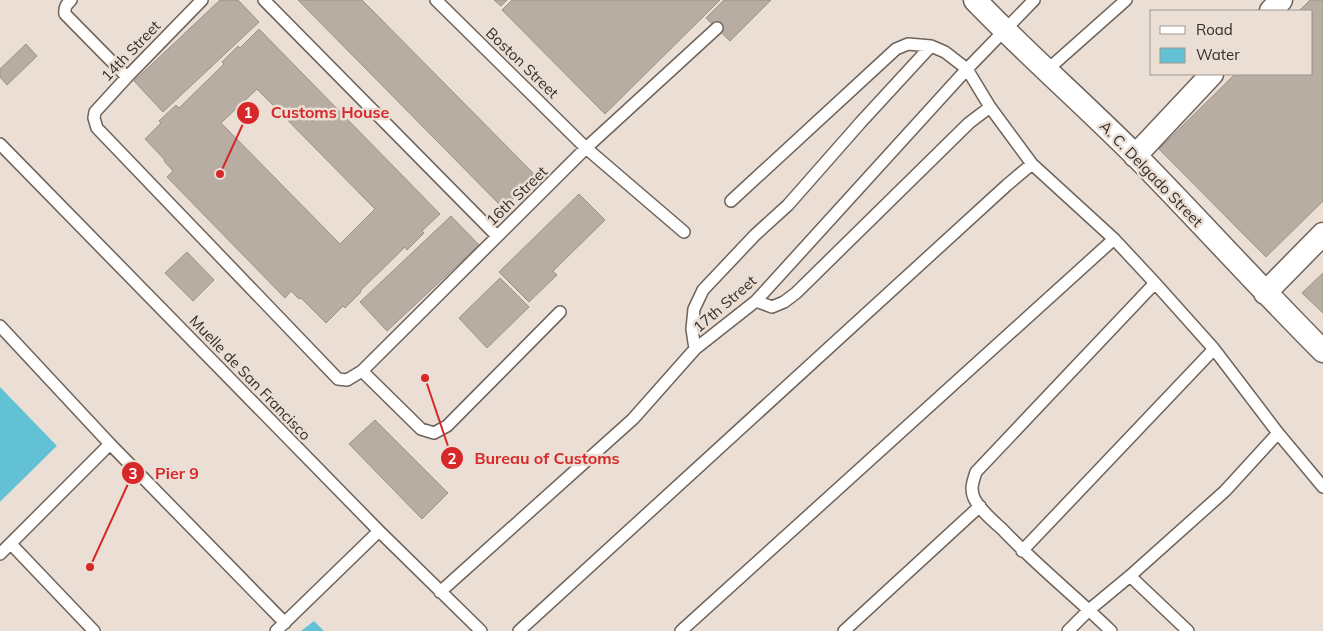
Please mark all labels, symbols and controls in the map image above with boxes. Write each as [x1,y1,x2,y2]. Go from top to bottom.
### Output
legend [1150,10,1313,75]
street label: 14th Street [97,16,164,85]
text: Road [1196,20,1233,39]
street label: Boston Street [482,23,563,102]
text: Water [1196,45,1240,64]
callout: Customs House [236,97,399,128]
text: Customs House [271,102,390,122]
text: 1 [243,103,253,122]
street label: A. C. Delgado Street [1096,117,1207,231]
street label: 16th Street [482,162,551,229]
street label: 17th Street [689,271,760,336]
street label: Muelle de San Francisco [186,311,315,444]
callout: Bureau of Customs [440,443,630,474]
text: Bureau of Customs [474,448,620,468]
text: 2 [447,449,457,468]
callout: Pier 9 [120,458,209,489]
text: Pier 9 [155,463,199,483]
text: 3 [128,464,138,483]

